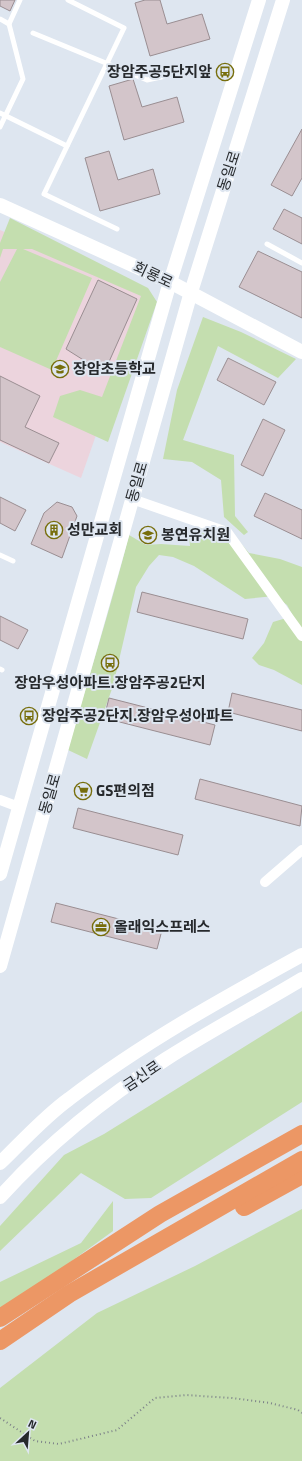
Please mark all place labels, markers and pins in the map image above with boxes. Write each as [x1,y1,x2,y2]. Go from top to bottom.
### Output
place label: 장암주공5단지앞 [107,60,212,83]
bus stop icon: 장암주공5단지앞 [215,62,235,82]
place label: 장암초등학교 [73,357,156,380]
school or university icon: 장암초등학교 [50,359,70,379]
place label: 성만교회 [67,518,122,541]
building icon: 성만교회 [44,520,64,540]
place label: 봉연유치원 [161,523,230,546]
school or university icon: 봉연유치원 [138,525,158,545]
bus stop icon: 장암우성아파트.장암주공2단지 [100,653,120,673]
place label: 장암우성아파트.장암주공2단지 [14,671,206,694]
place label: 장암주공2단지.장암우성아파트 [42,704,234,727]
bus stop icon: 장암주공2단지.장암우성아파트 [19,706,39,726]
place label: GS편의점 [96,779,155,802]
supermarket icon: GS편의점 [73,781,93,801]
place label: 올래익스프레스 [114,915,211,938]
office icon: 올래익스프레스 [91,917,111,937]

